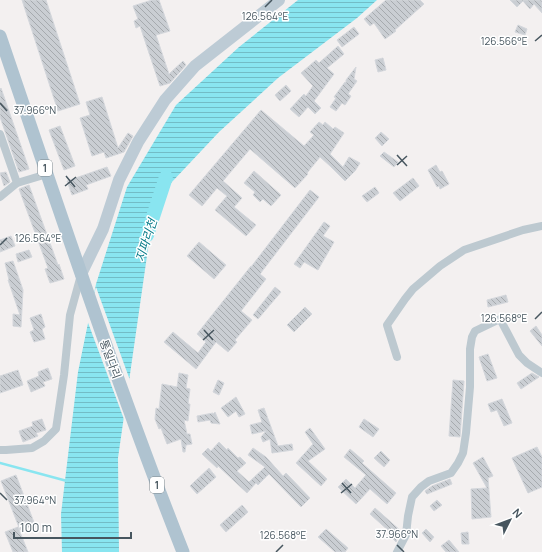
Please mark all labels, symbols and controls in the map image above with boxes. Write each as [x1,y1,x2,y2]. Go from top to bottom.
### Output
text: 126.564°E [242,9,289,23]
text: 126.566°E [481,34,528,48]
text: 37.966°N [14,103,56,117]
road number: 1 [38,160,52,176]
water label: 지파리천 [131,215,162,264]
text: 126.564°E [15,231,62,245]
text: 126.568°E [481,311,527,325]
street label: 통일다리 [97,337,125,381]
road number: 1 [150,477,164,493]
text: 37.964°N [14,493,56,507]
north arrow [490,500,530,540]
text: N [510,505,526,521]
scale bar [14,514,131,540]
text: 100 m [20,519,52,536]
text: 37.966°N [376,527,418,541]
text: 126.568°E [260,528,306,542]

